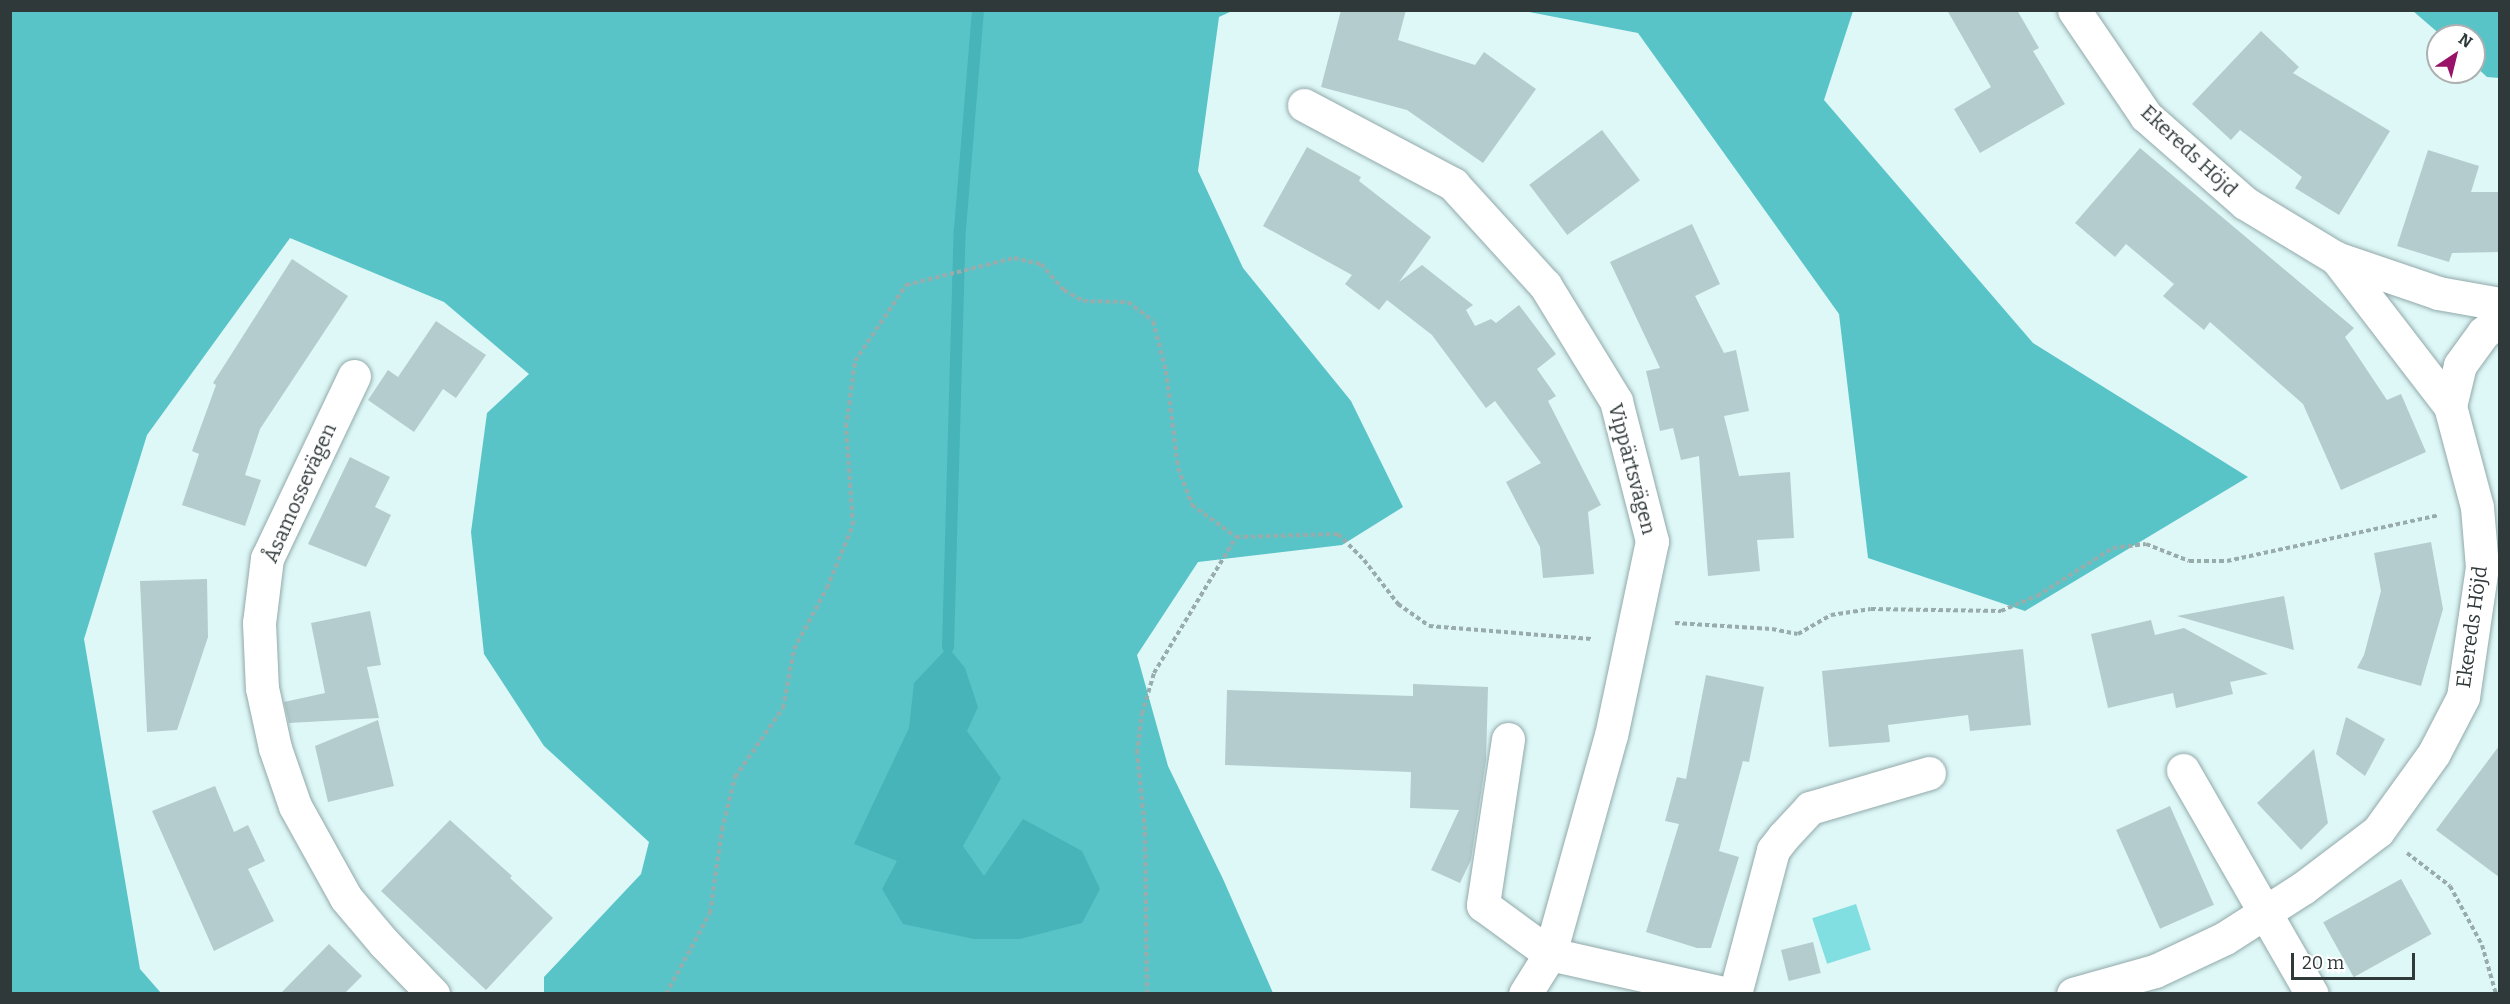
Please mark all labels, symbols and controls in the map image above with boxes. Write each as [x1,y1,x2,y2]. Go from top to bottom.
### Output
north arrow [2426,24,2486,84]
text: N [2455,29,2476,52]
street label: Ekereds Höjd [2136,100,2242,202]
street label: Vippärtsvägen [1603,401,1661,537]
street label: Åsamossevägen [258,420,342,566]
street label: Ekereds Höjd [2452,564,2492,690]
scale bar [2294,941,2418,979]
text: 20 m [2302,952,2344,974]

